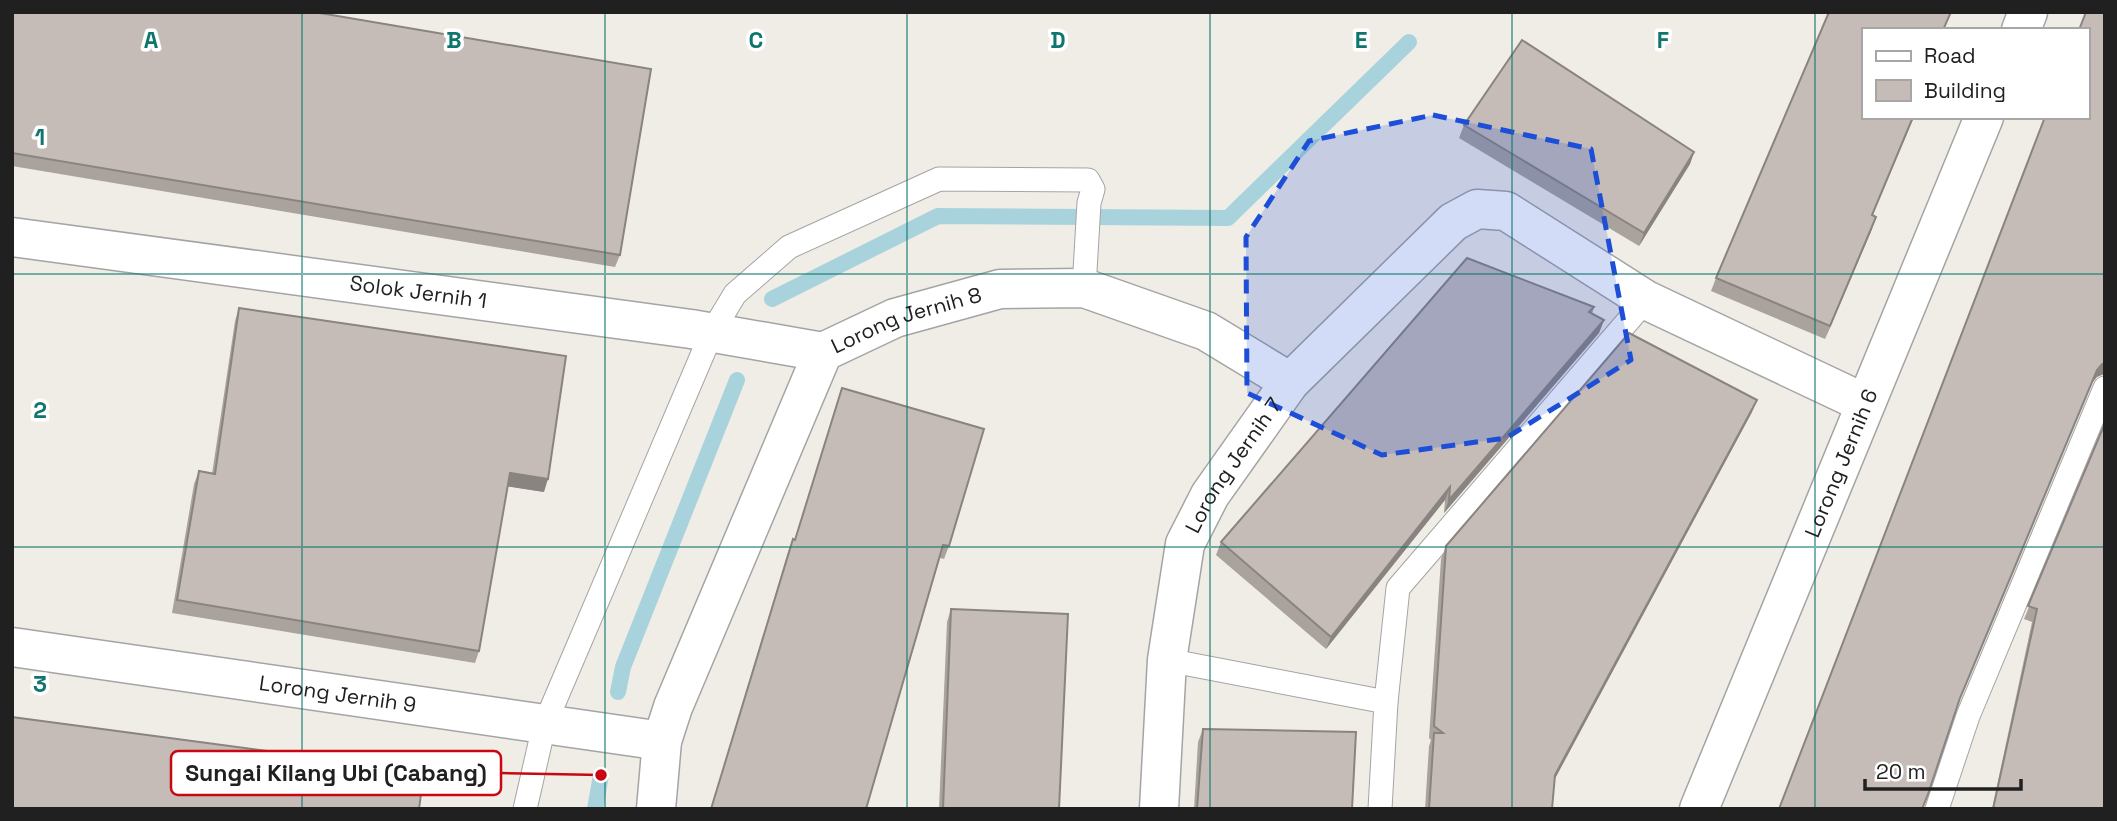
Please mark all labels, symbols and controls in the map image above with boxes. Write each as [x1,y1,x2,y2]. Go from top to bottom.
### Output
text: A [144,25,159,55]
text: B [446,25,462,55]
text: C [749,25,763,55]
text: D [1050,25,1066,55]
text: E [1355,25,1367,55]
text: F [1657,25,1669,55]
legend [1862,28,2089,119]
text: Road [1924,42,1976,69]
text: Building [1924,77,2006,104]
text: 1 [35,122,45,152]
street label: Solok Jernih 1 [348,269,489,314]
street label: Lorong Jernih 8 [826,281,984,359]
street label: Lorong Jernih 6 [1798,385,1884,541]
street label: Lorong Jernih 7 [1179,392,1288,538]
text: 2 [33,395,47,425]
text: 3 [33,669,47,699]
street label: Lorong Jernih 9 [257,669,418,718]
scale bar [1865,748,2021,792]
callout: Sungai Kilang Ubi (Cabang) [171,751,501,795]
text: Sungai Kilang Ubi (Cabang) [185,758,487,788]
text: 20 m [1876,758,1926,785]

